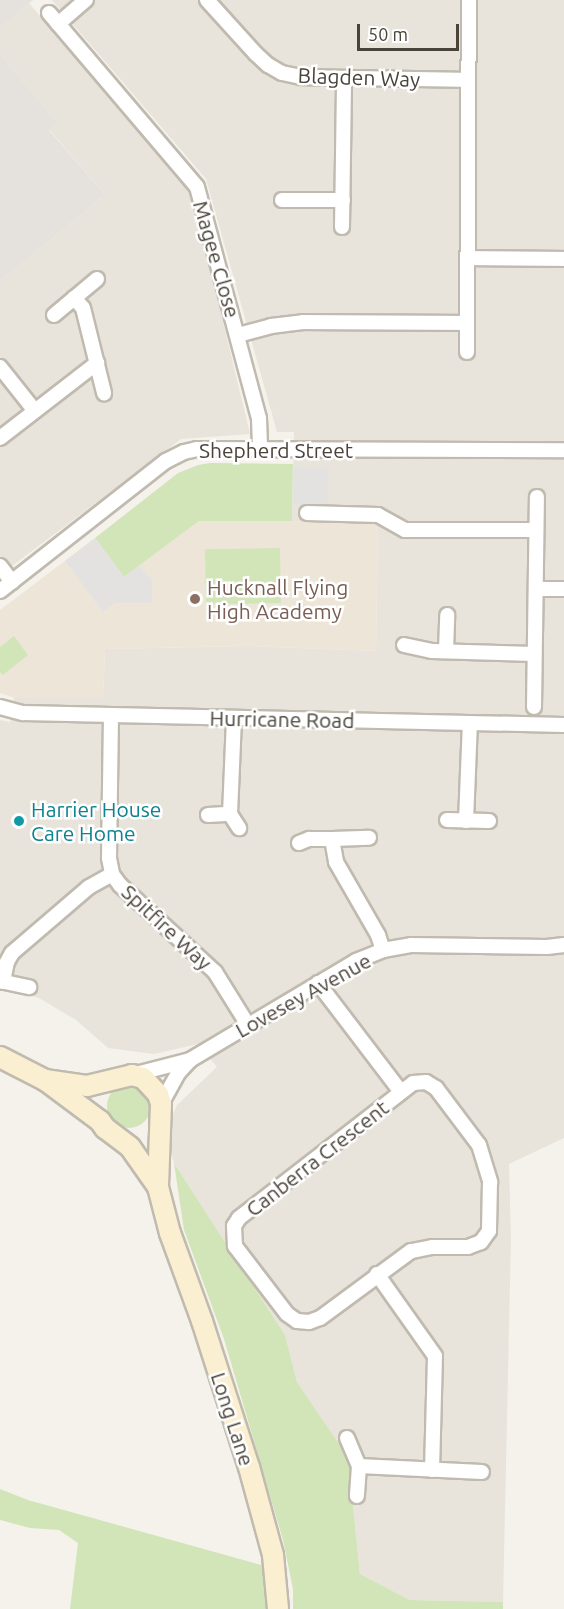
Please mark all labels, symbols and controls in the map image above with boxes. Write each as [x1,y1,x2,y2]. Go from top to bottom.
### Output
scale bar [360,12,462,50]
text: 50 m [368,24,408,44]
street label: Blagden Way [297,62,421,92]
street label: Magee Close [188,198,246,320]
street label: Shepherd Street [199,437,353,463]
place label: Hucknall Flying High Academy [207,574,348,624]
marker: Hucknall Flying High Academy [188,592,202,606]
street label: Hurricane Road [209,705,355,733]
place label: Harrier House Care Home [31,796,161,846]
marker: Harrier House Care Home [12,814,26,828]
street label: Spitfire Way [117,879,217,975]
street label: Lovesey Avenue [231,947,375,1043]
street label: Canberra Crescent [241,1094,393,1222]
street label: Long Lane [206,1369,260,1469]

